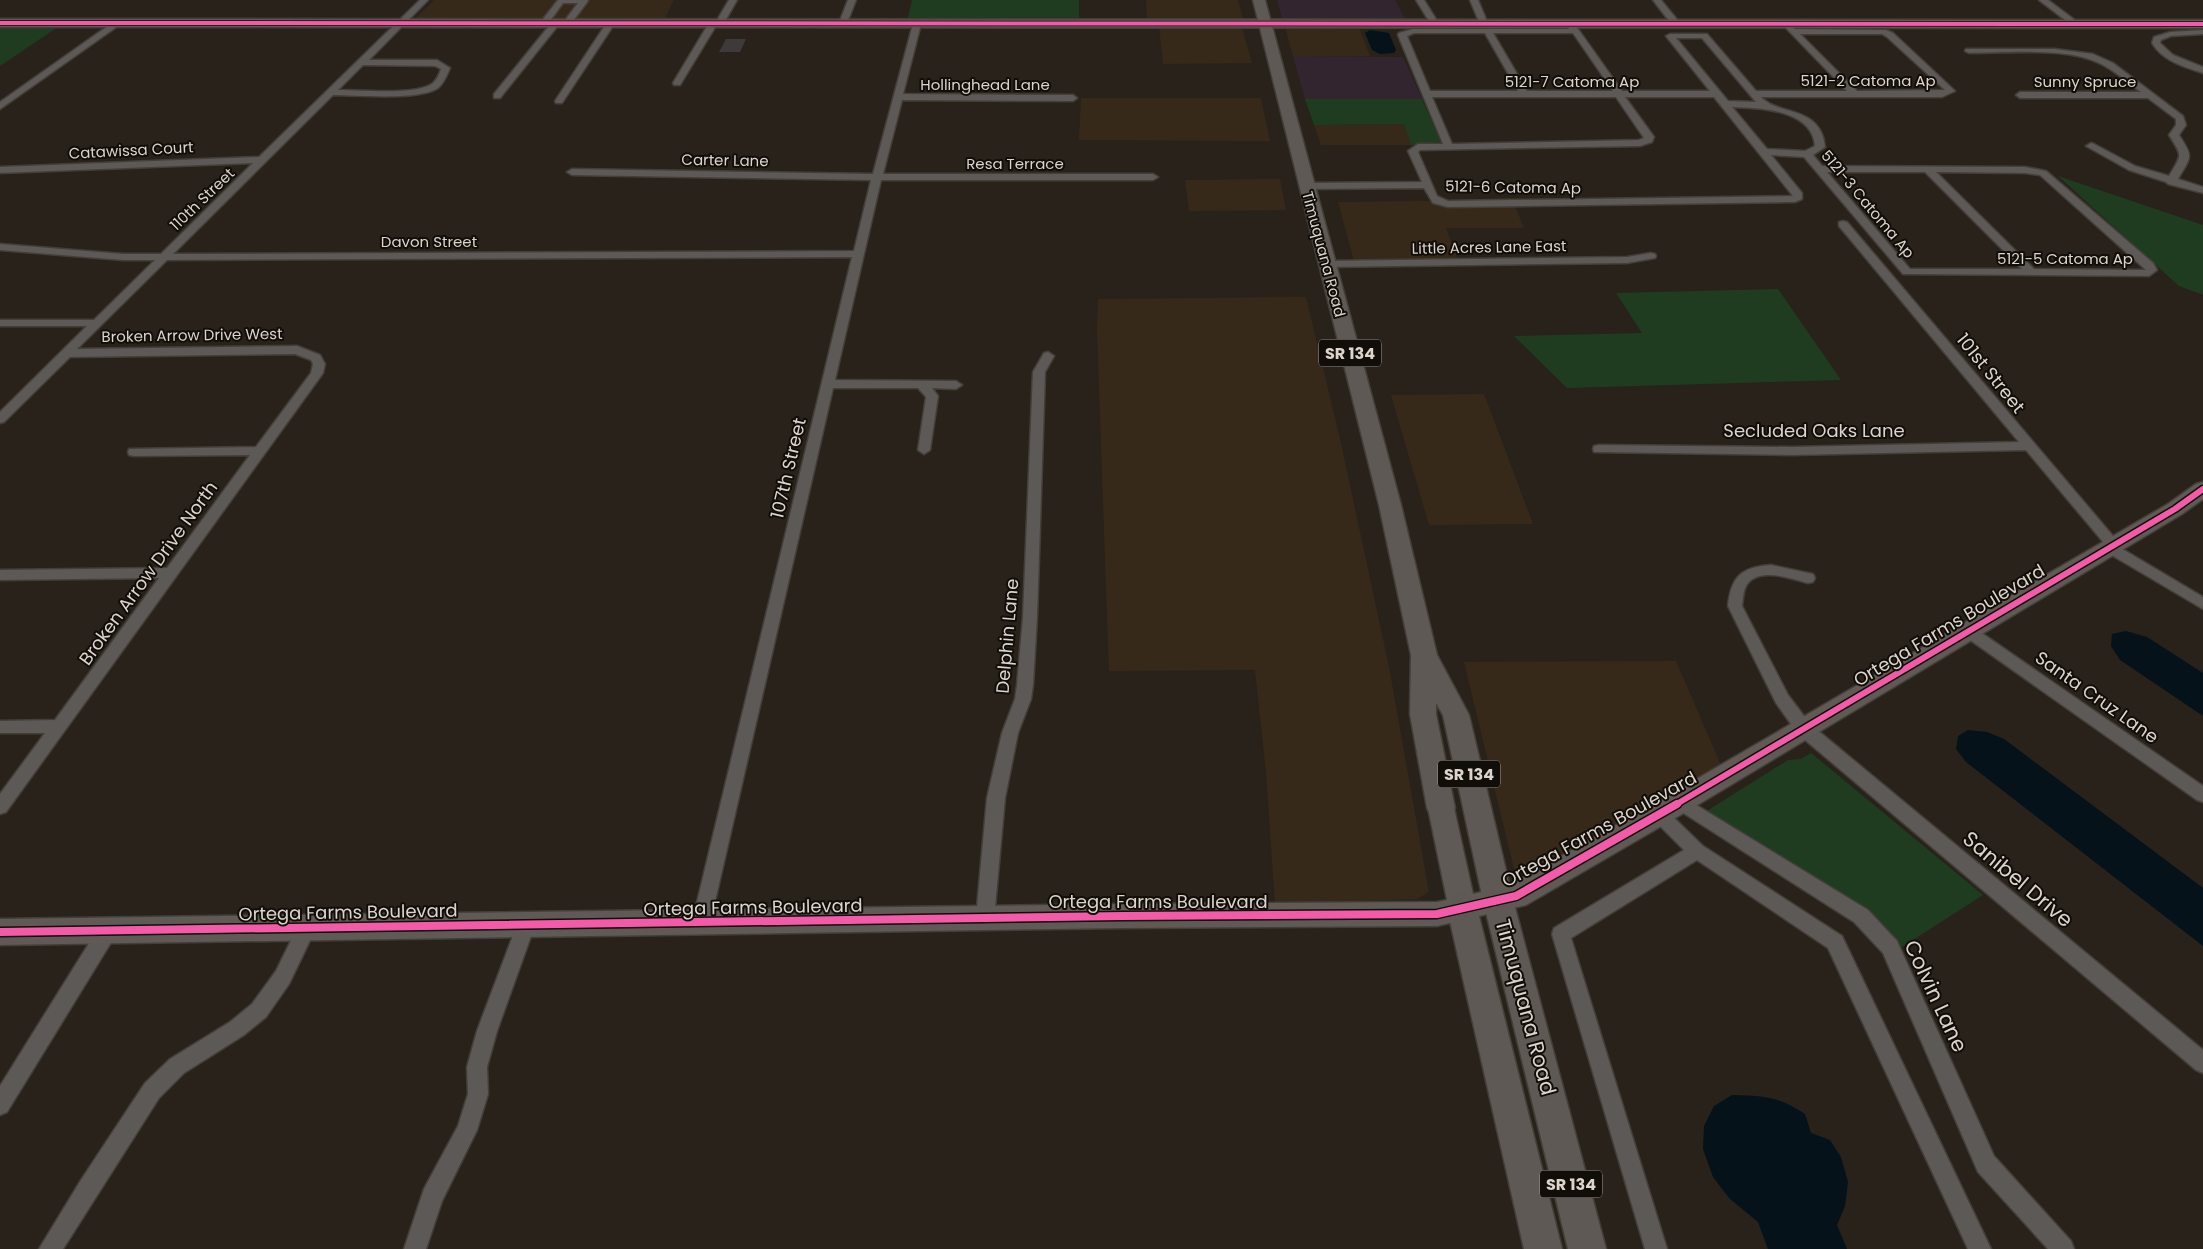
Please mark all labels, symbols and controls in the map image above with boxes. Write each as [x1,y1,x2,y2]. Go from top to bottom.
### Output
street label: 5121-2 Catoma Ap [1800,70,1936,91]
street label: 5121-7 Catoma Ap [1505,71,1639,92]
street label: Sunny Spruce [2034,71,2136,92]
street label: Hollinghead Lane [920,74,1050,95]
street label: Catawissa Court [68,136,194,164]
street label: 5121-3 Catoma Ap [1816,145,1920,263]
street label: Carter Lane [681,149,769,171]
street label: Resa Terrace [966,153,1064,174]
street label: 110th Street [165,163,239,235]
street label: 5121-6 Catoma Ap [1445,175,1581,199]
street label: Timuquana Road [1297,189,1351,319]
street label: Davon Street [381,231,477,252]
street label: Little Acres Lane East [1411,235,1567,259]
street label: 5121-5 Catoma Ap [1997,248,2133,269]
street label: Broken Arrow Drive West [101,323,283,347]
street label: 101st Street [1951,328,2031,418]
road number: SR 134 [1319,339,1381,366]
street label: 107th Street [764,415,812,521]
street label: Secluded Oaks Lane [1723,418,1905,443]
street label: Broken Arrow Drive North [73,476,223,670]
street label: Ortega Farms Boulevard [1849,558,2049,692]
street label: Delphin Lane [990,577,1024,695]
street label: Santa Cruz Lane [2030,645,2164,749]
road number: SR 134 [1438,761,1500,788]
street label: Ortega Farms Boulevard [1497,765,1701,893]
street label: Sanibel Drive [1957,824,2079,934]
street label: Ortega Farms Boulevard [1048,889,1268,914]
street label: Ortega Farms Boulevard [643,893,863,921]
street label: Ortega Farms Boulevard [238,898,458,926]
street label: Timuquana Road [1489,916,1563,1098]
street label: Colvin Lane [1897,935,1975,1057]
road number: SR 134 [1540,1170,1602,1198]

